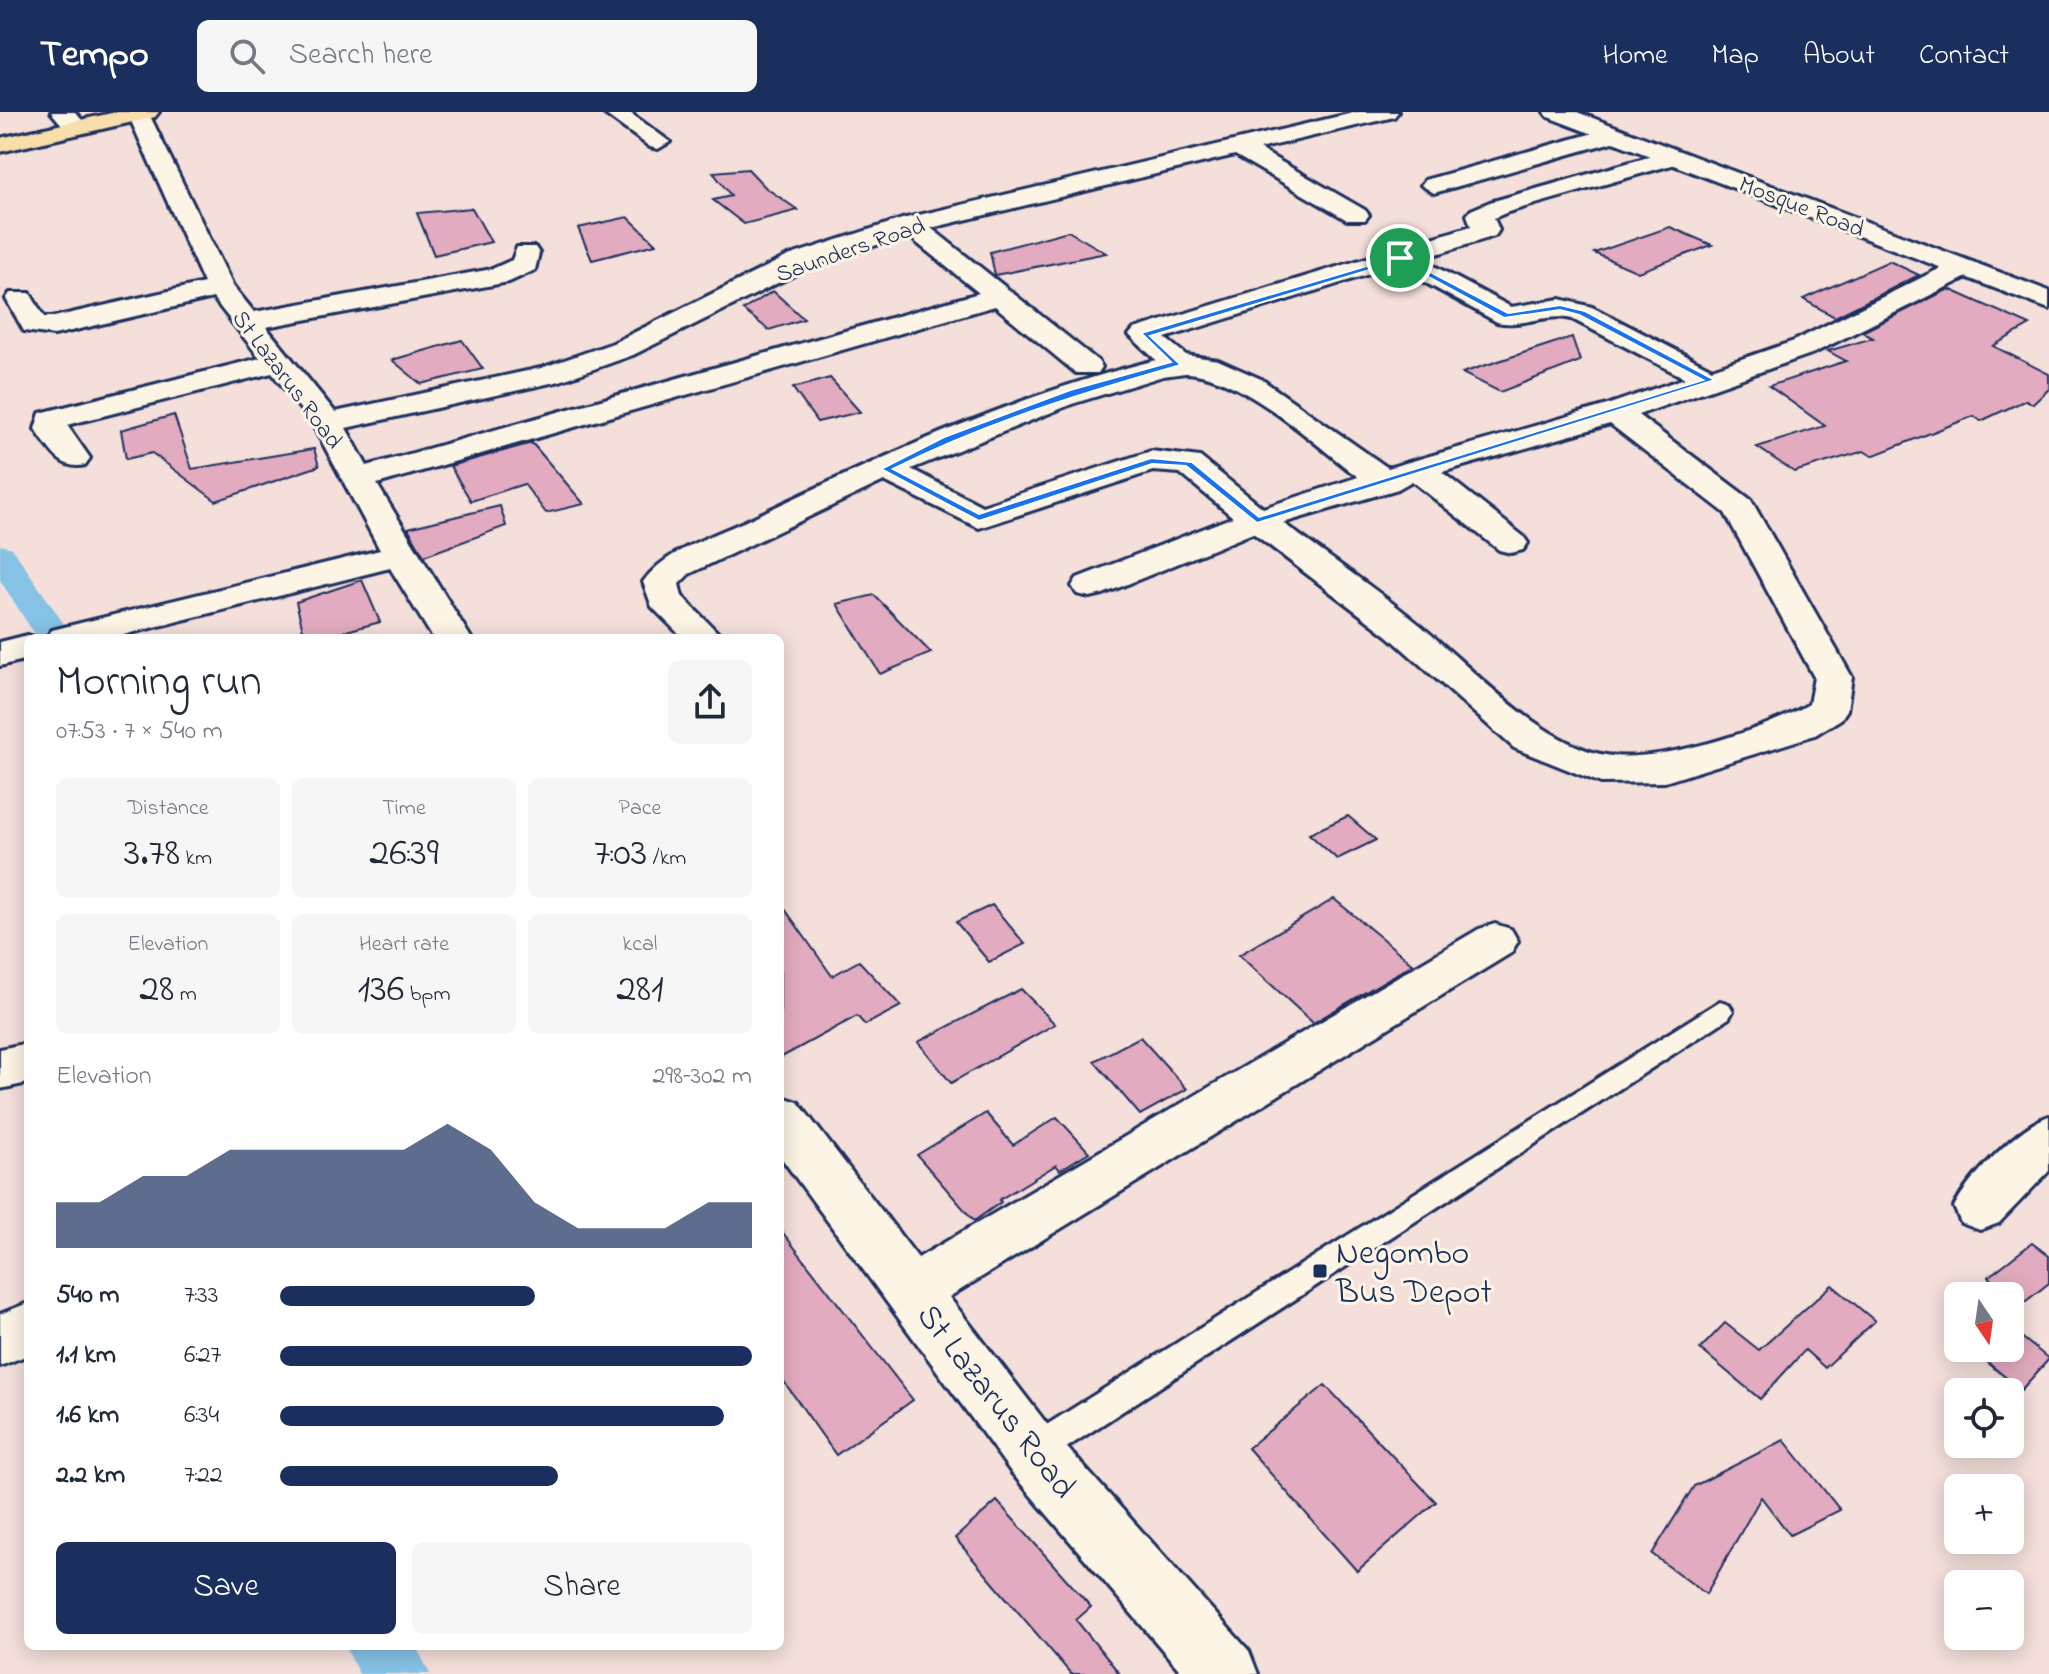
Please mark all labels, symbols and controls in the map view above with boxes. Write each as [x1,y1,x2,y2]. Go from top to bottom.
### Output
search box [197,20,757,92]
text: Tempo [40,28,149,84]
icon: search [225,34,269,78]
text: Search here [289,34,432,78]
text: Home [1602,36,1668,77]
text: Map [1712,36,1759,77]
text: About [1803,36,1875,77]
text: Contact [1919,36,2009,77]
street label: Mosque Road [1733,168,1869,248]
street label: Saunders Road [771,209,931,293]
pin [1366,224,1434,292]
icon: arrive [1378,236,1422,280]
street label: St Lazarus Road [222,304,350,458]
text: Morning run [56,651,262,715]
button: share [668,660,752,744]
text: 07:53 · 7 × 540 m [56,713,223,751]
text: Distance [127,793,209,825]
text: Time [382,793,426,825]
text: Pace [619,793,661,825]
text: 3.78 [124,825,180,884]
text: 26:39 [369,825,439,884]
text: 7:03 [594,825,647,884]
text: km [180,843,212,875]
text: /km [647,843,686,875]
text: Elevation [128,929,208,961]
text: Heart rate [359,929,449,961]
text: kcal [623,929,657,961]
text: 28 [139,961,174,1020]
text: 136 [358,961,404,1020]
text: 281 [616,961,664,1020]
text: m [174,979,197,1011]
text: bpm [404,979,451,1011]
text: Elevation [56,1058,152,1096]
text: 298–302 m [652,1058,752,1096]
place label: Negombo Bus Depot [1335,1230,1492,1319]
marker: Negombo Bus Depot [1311,1262,1329,1280]
text: 540 m [56,1277,120,1315]
text: 7:33 [184,1277,218,1315]
north arrow [1944,1282,2024,1362]
map controls [1944,1282,2024,1650]
street label: St Lazarus Road [903,1294,1087,1510]
text: 1.1 km [56,1337,116,1375]
text: 6:27 [184,1337,221,1375]
button: locate [1944,1378,2024,1458]
text: 1.6 km [56,1397,119,1435]
text: 6:34 [184,1397,219,1435]
text: 2.2 km [56,1457,125,1495]
text: 7:22 [184,1457,223,1495]
button: + [1944,1474,2024,1554]
button: Save [56,1542,396,1634]
button: Share [412,1542,752,1634]
button: − [1944,1570,2024,1650]

